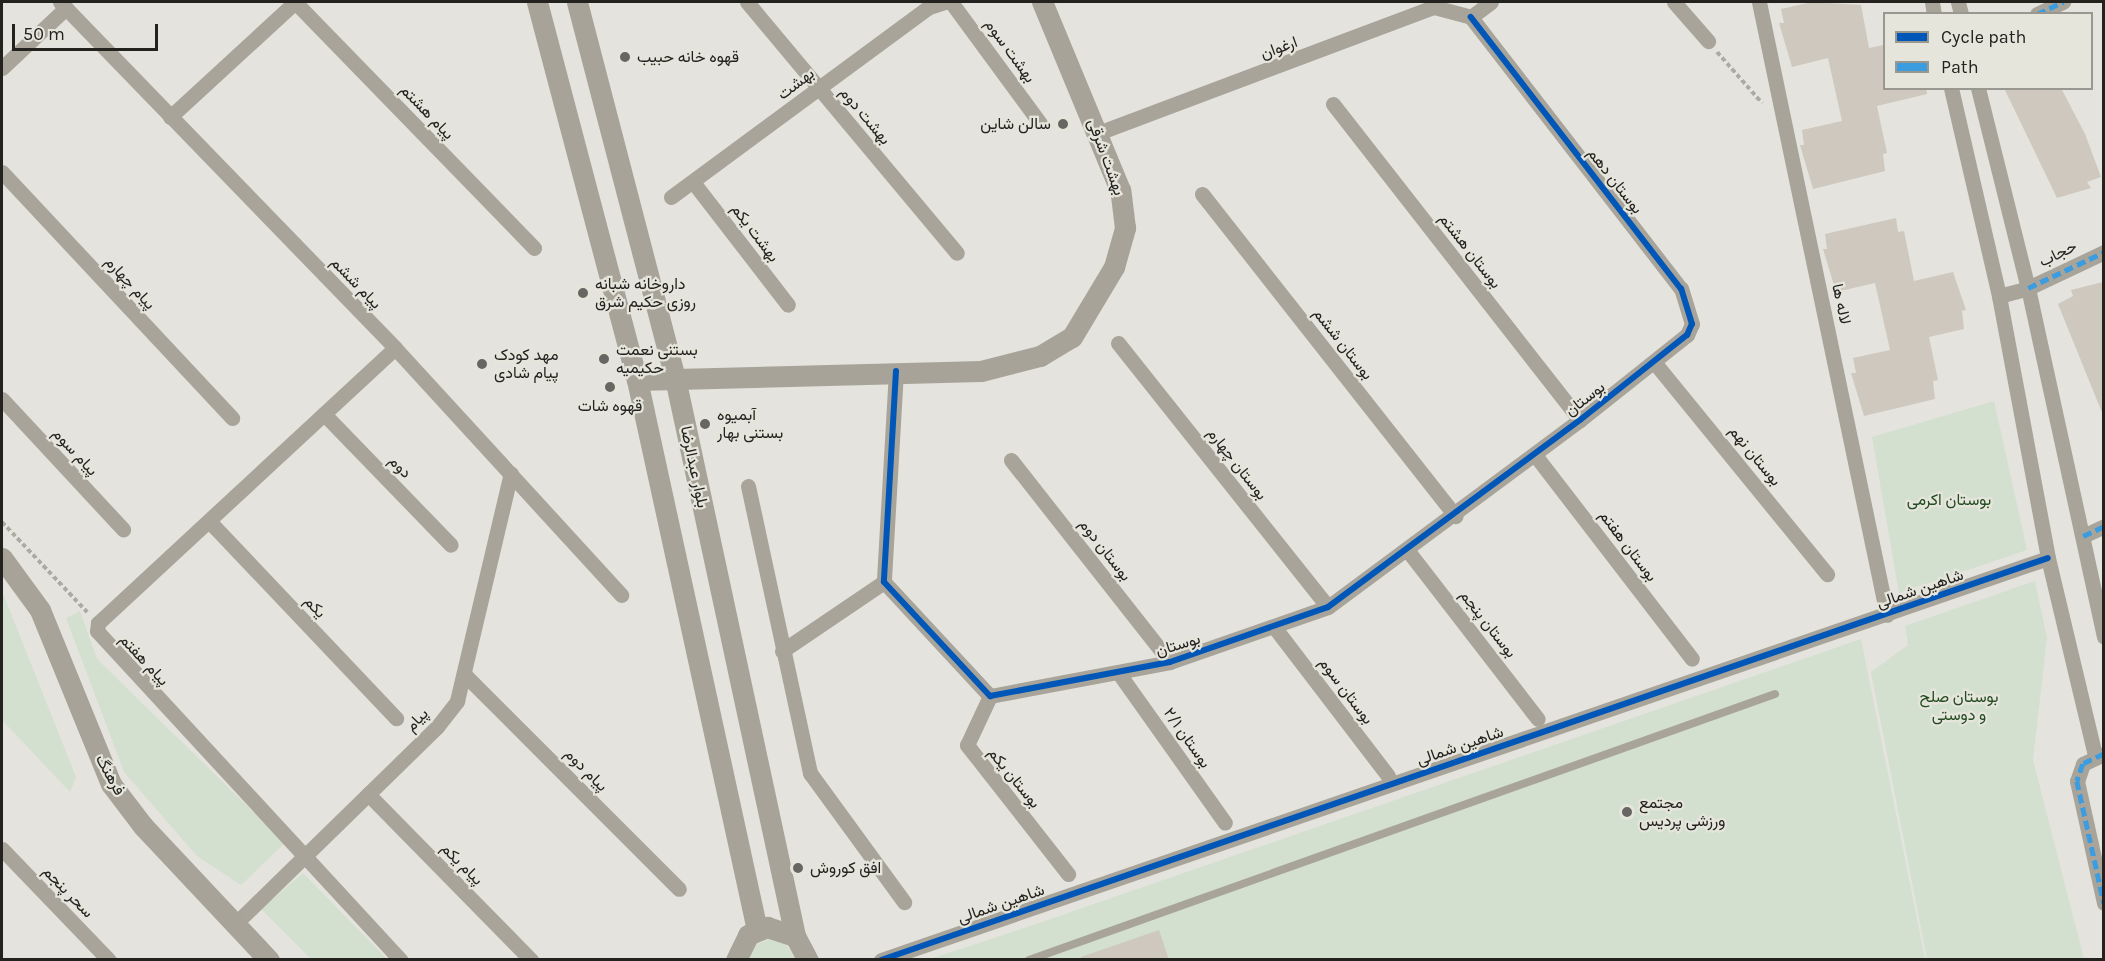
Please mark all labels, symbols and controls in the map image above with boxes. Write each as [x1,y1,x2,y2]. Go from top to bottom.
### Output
scale bar [15,12,160,50]
legend [1883,12,2093,90]
street label: بهشت سوم [980,15,1040,87]
text: 50 m [23,23,65,45]
text: Cycle path [1941,26,2026,48]
street label: ارغوان [1258,32,1300,64]
place label: قهوه خانه حبیب [637,47,739,67]
marker: قهوه خانه حبیب [618,50,632,64]
text: Path [1941,56,1979,78]
street label: بهشت [774,64,818,104]
street label: پیام هشتم [396,80,458,144]
street label: بهشت دوم [835,83,895,149]
place label: سالن شاین [980,114,1051,134]
street label: بهشت شرقی [1083,116,1129,198]
marker: سالن شاین [1056,117,1070,131]
street label: بوستان دهم [1583,144,1647,218]
street label: بهشت یکم [727,200,783,266]
street label: بوستان هشتم [1435,210,1505,292]
street label: حجاب [2036,237,2080,271]
street label: پیام چهارم [101,253,159,313]
street label: پیام ششم [326,253,386,313]
place label: داروخانه شبانه روزی حکیم شرق [595,274,696,312]
street label: لاله ها [1827,282,1855,326]
marker: داروخانه شبانه روزی حکیم شرق [576,286,590,300]
street label: بوستان ششم [1309,304,1377,384]
place label: بستنی نعمت حکیمیه [616,340,698,378]
place label: مهد کودک پیام شادی [494,345,559,383]
marker: بستنی نعمت حکیمیه [597,352,611,366]
marker: مهد کودک پیام شادی [475,357,489,371]
street label: بوستان [1561,377,1609,421]
marker: قهوه شات [603,380,617,394]
place label: قهوه شات [578,396,642,416]
place label: آبمیوه بستنی بهار [717,405,783,443]
marker: آبمیوه بستنی بهار [698,417,712,431]
street label: بوستان نهم [1725,422,1785,490]
street label: پیام سوم [48,424,102,480]
street label: بلوار عبدالرضا [676,424,712,510]
street label: بوستان چهارم [1203,424,1271,504]
street label: دوم [385,452,415,482]
park label: بوستان اکرمی [1907,490,1991,510]
street label: بوستان هفتم [1595,507,1661,585]
street label: بوستان دوم [1075,515,1135,585]
street label: شاهین شمالی [1874,565,1966,613]
street label: بوستان پنجم [1456,586,1520,662]
street label: یکم [300,592,330,622]
street label: بوستان [1153,629,1203,661]
street label: پیام هفتم [115,630,173,690]
street label: بوستان سوم [1315,654,1377,728]
park label: بوستان صلح و دوستی [1920,687,1998,725]
street label: پیام [401,704,433,736]
street label: بوستان ۲/۱ [1159,704,1215,772]
street label: شاهین شمالی [1414,722,1506,770]
street label: پیام دوم [560,744,612,796]
street label: بوستان یکم [984,744,1044,812]
street label: فرهنگ [91,751,129,799]
place label: مجتمع ورزشی پردیس [1639,793,1725,831]
marker: مجتمع ورزشی پردیس [1620,805,1634,819]
street label: پیام یکم [437,839,487,889]
place label: افق کوروش [810,858,881,878]
marker: افق کوروش [791,861,805,875]
street label: سحر پنجم [39,862,97,922]
street label: شاهین شمالی [955,880,1047,928]

